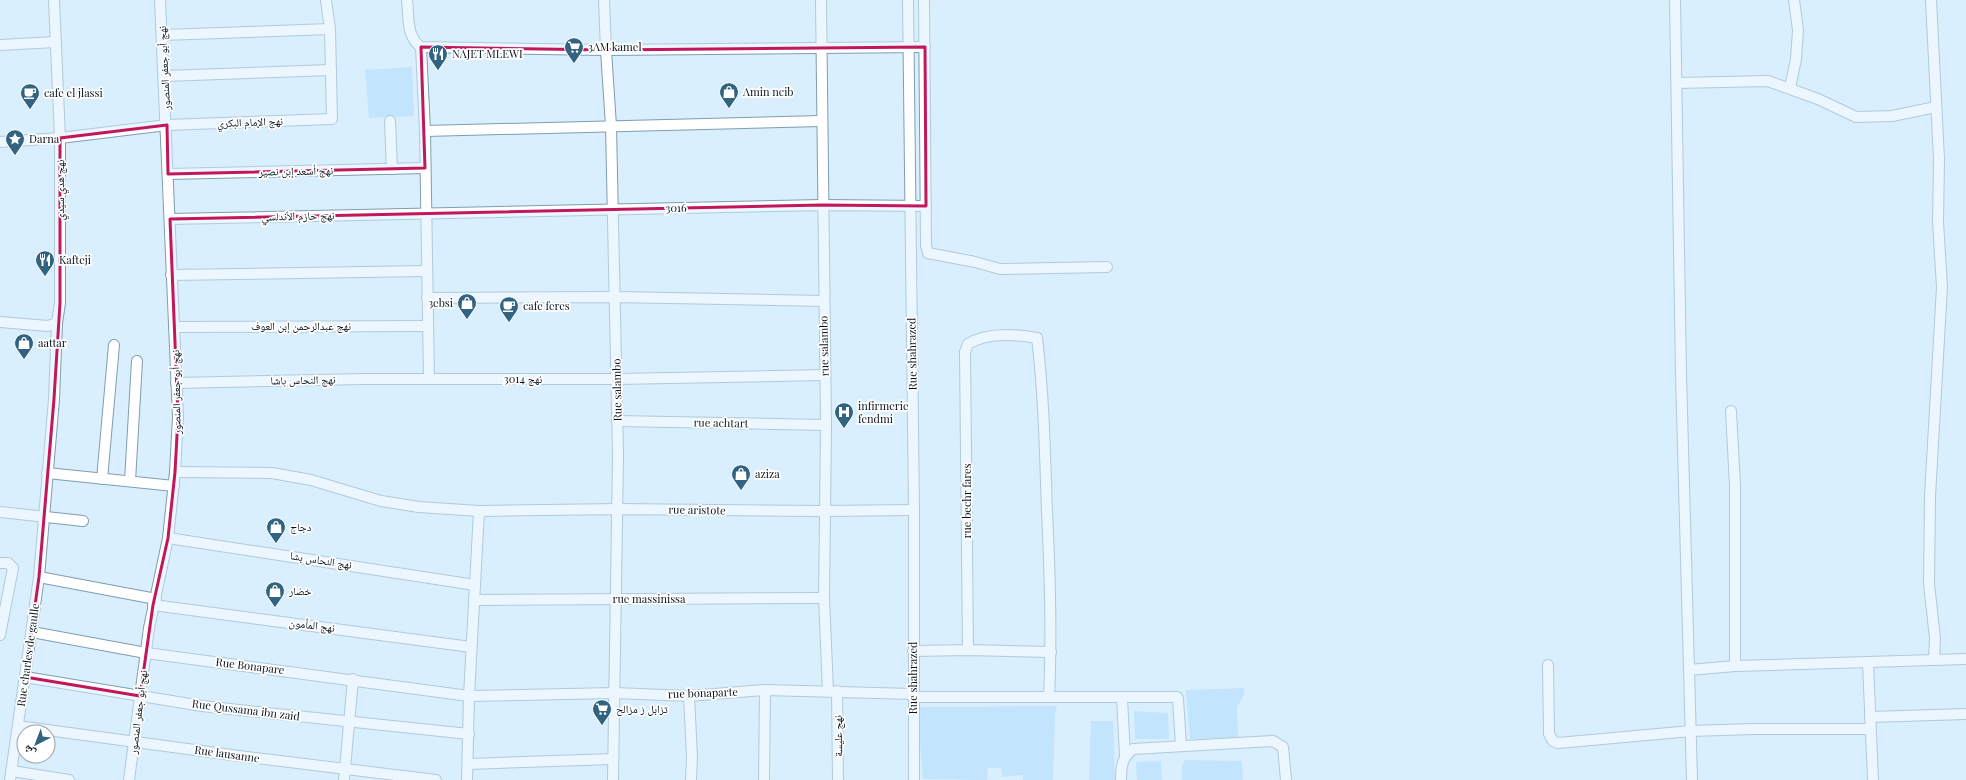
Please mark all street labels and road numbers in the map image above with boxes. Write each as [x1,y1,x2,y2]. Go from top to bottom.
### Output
street label: نهج أبو جعفر المنصور [154,25,173,112]
street label: نهج الإمام البكري [217,113,283,132]
street label: نهج هدي سيدي [52,160,69,220]
street label: نهج أسعد إبن نصير [258,162,333,179]
street label: 3016 [665,200,687,215]
street label: نهج حازم الأندلسي [261,207,335,225]
street label: rue salambo [815,316,832,376]
street label: Rue shahrazed [903,317,920,391]
street label: نهج عبدالرحمن إبن العوف [251,318,351,334]
street label: نهج أبو جعفر المنصور [167,350,184,435]
street label: Rue salambo [608,358,625,422]
street label: نهج النحاس باشا [270,371,336,388]
street label: نهج 3014 [504,371,542,386]
street label: rue achtart [693,415,749,430]
street label: rue bechr fares [959,463,974,538]
street label: rue aristote [668,501,726,518]
street label: نهج النحاس بشا [289,547,353,572]
street label: rue massinissa [613,591,686,606]
street label: Rue charles de gaulle [13,602,42,707]
street label: نهج المأمون [288,614,336,635]
street label: Rue shahrazed [905,641,920,714]
street label: Rue Bonapare [215,654,286,677]
street label: نهج أبو جعفر المنصور [125,669,150,756]
street label: rue bonaparte [668,684,739,701]
street label: Rue Qussama ibn zaid [191,695,301,724]
street label: نهج عليسة [830,715,845,757]
street label: Rue lausanne [194,742,261,766]

